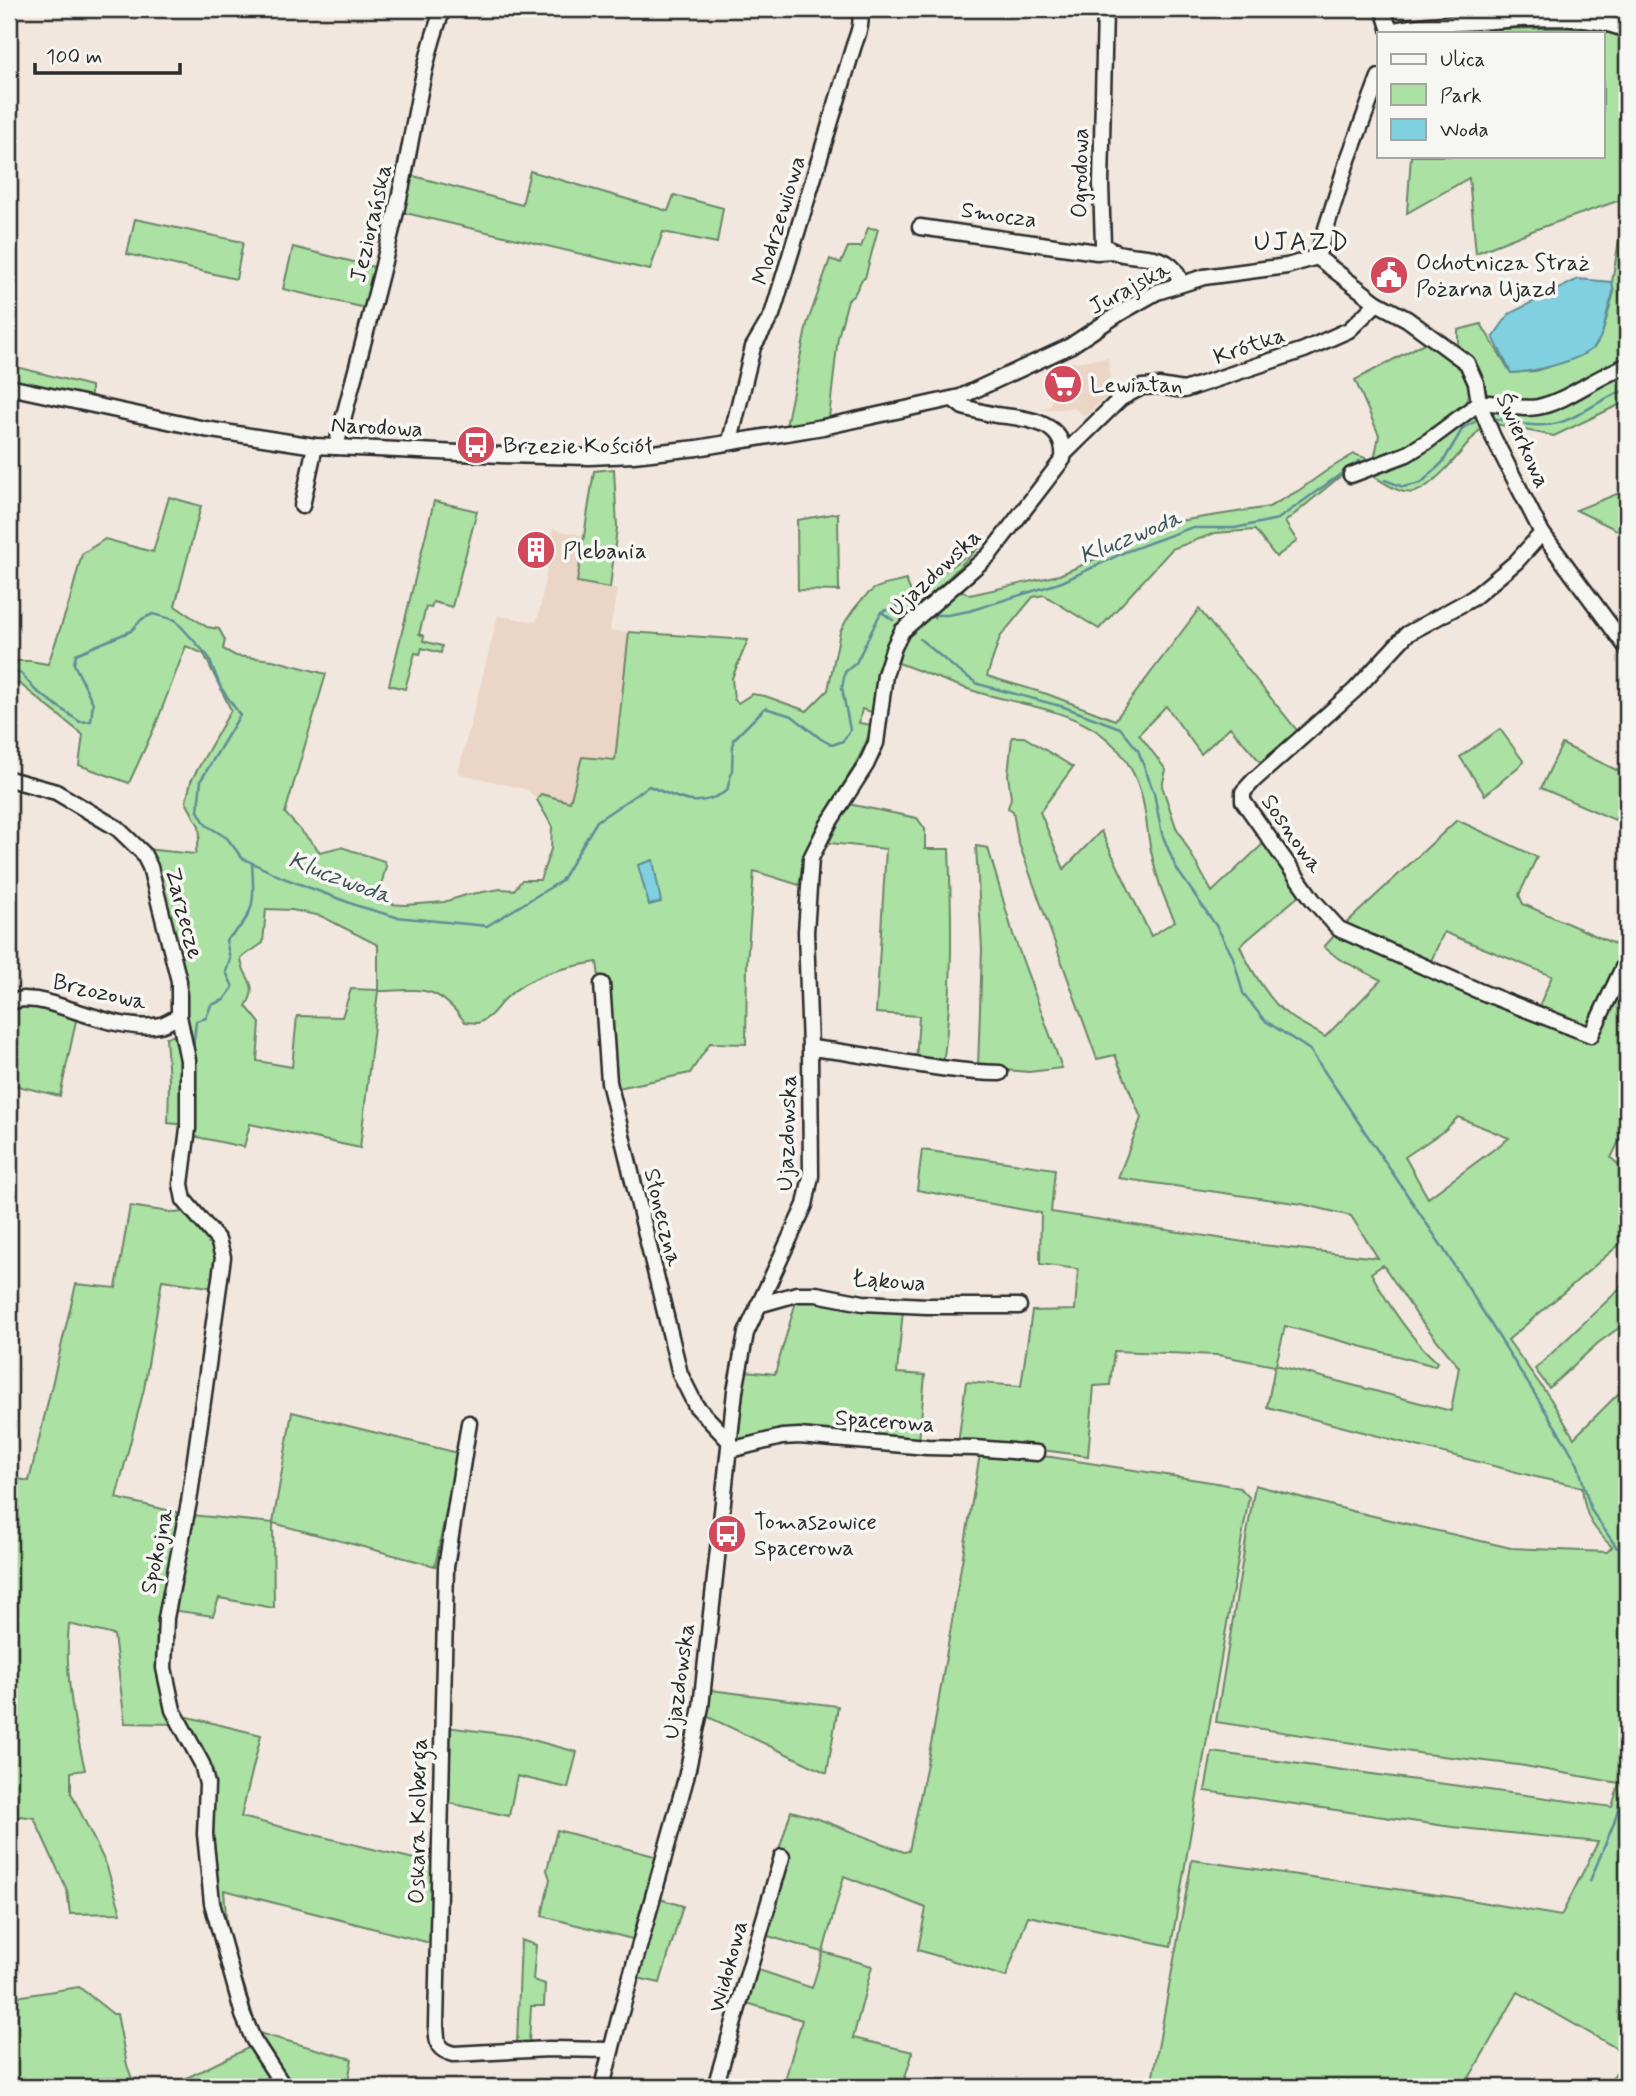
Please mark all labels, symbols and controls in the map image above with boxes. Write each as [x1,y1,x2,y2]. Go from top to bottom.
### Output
scale bar [35,32,180,76]
legend [1377,32,1604,158]
text: 100 m [46,43,102,71]
text: Ulica [1440,46,1485,74]
text: Park [1440,82,1482,110]
text: Woda [1440,116,1489,144]
street label: Ogrodowa [1065,128,1097,219]
street label: Modrzewiowa [746,152,814,289]
street label: Jeziorańska [344,161,400,285]
street label: Smocza [959,196,1039,236]
district label: UJAZD [1254,226,1350,260]
place label: Ochotnicza Straż Pożarna Ujazd [1416,249,1590,305]
public building icon: Ochotnicza Straż Pożarna Ujazd [1368,254,1410,296]
street label: Jurajska [1084,255,1176,323]
street label: Krótka [1210,321,1289,373]
supermarket icon: Lewiatan [1042,363,1084,405]
place label: Lewiatan [1090,371,1183,401]
street label: Świerkowa [1488,388,1556,493]
street label: Narodowa [330,411,424,445]
bus stop icon: Brzezie Kościół [455,424,497,466]
place label: Brzezie Kościół [503,432,652,462]
water label: Kluczwoda [1075,502,1188,572]
street label: Ujazdowska [882,523,988,624]
building icon: Plebania [515,529,557,571]
place label: Plebania [563,537,647,567]
street label: Sosnowa [1253,789,1329,880]
water label: Kluczwoda [284,845,397,913]
street label: Zarzecze [156,865,210,963]
street label: Brzozowa [50,968,149,1018]
street label: Ujazdowska [771,1074,805,1192]
street label: Słoneczna [635,1165,689,1270]
street label: Łąkowa [851,1264,927,1300]
street label: Spacerowa [834,1404,936,1440]
street label: Spokojna [134,1506,182,1597]
place label: Tomaszowice Spacerowa [754,1508,877,1564]
bus stop icon: Tomaszowice Spacerowa [706,1513,748,1555]
street label: Ujazdowska [657,1621,703,1741]
street label: Oskara Kolberga [403,1738,437,1904]
street label: Widokowa [702,1917,756,2016]

